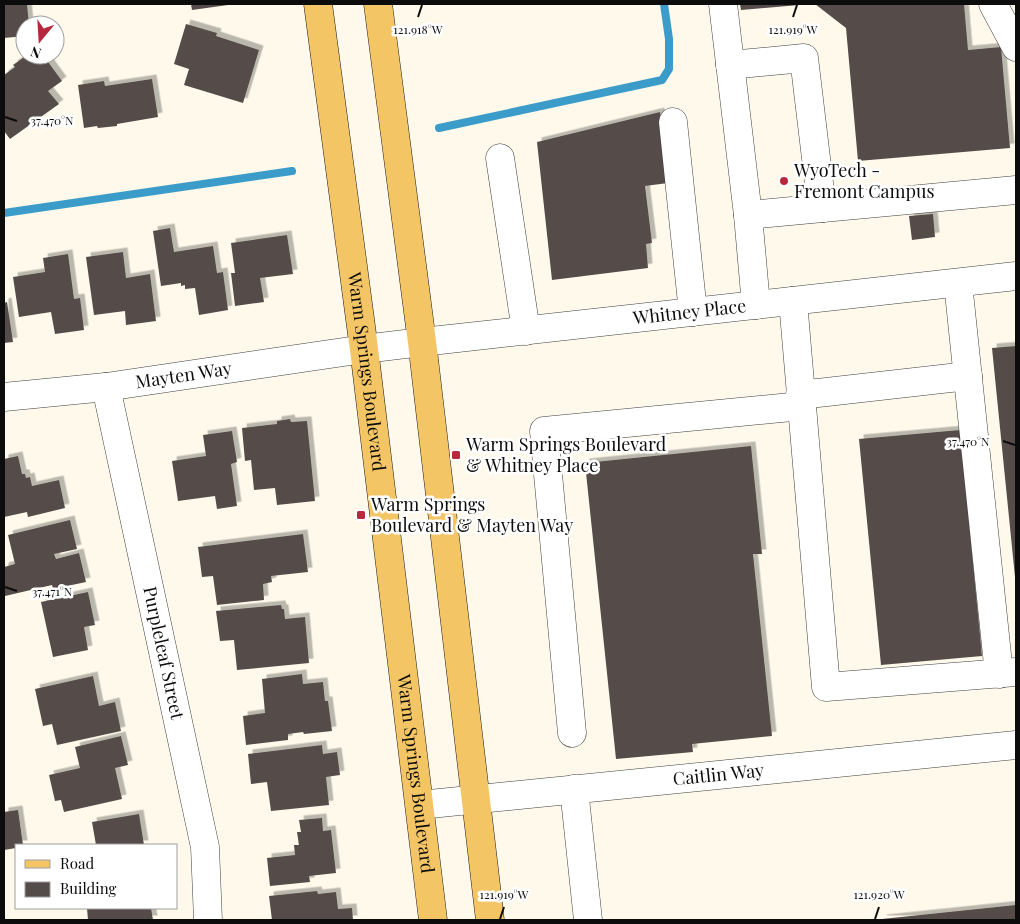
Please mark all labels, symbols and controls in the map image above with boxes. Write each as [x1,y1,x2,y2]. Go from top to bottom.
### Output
north arrow [15,15,65,65]
text: 121.918°W [393,21,443,37]
text: 121.919°W [769,21,818,37]
text: N [28,42,44,63]
text: 37.470°N [31,112,74,128]
place label: WyoTech - Fremont Campus [793,158,934,203]
marker: WyoTech - Fremont Campus [778,175,790,187]
street label: Warm Springs Boulevard [343,270,392,473]
street label: Whitney Place [631,293,747,330]
street label: Mayten Way [134,356,233,394]
place label: Warm Springs Boulevard & Whitney Place [465,432,667,477]
text: 37.470°N [947,433,990,449]
marker: Warm Springs Boulevard & Whitney Place [450,449,462,461]
place label: Warm Springs Boulevard & Mayten Way [370,492,573,537]
marker: Warm Springs Boulevard & Mayten Way [355,509,367,521]
text: 37.471°N [32,583,73,599]
street label: Purpleleaf Street [138,584,190,722]
street label: Warm Springs Boulevard [392,672,440,875]
street label: Caitlin Way [672,757,765,790]
legend [15,844,178,909]
text: Road [60,853,94,873]
text: Building [60,878,117,898]
text: 121.919°W [480,886,529,902]
text: 121.920°W [853,886,905,902]

